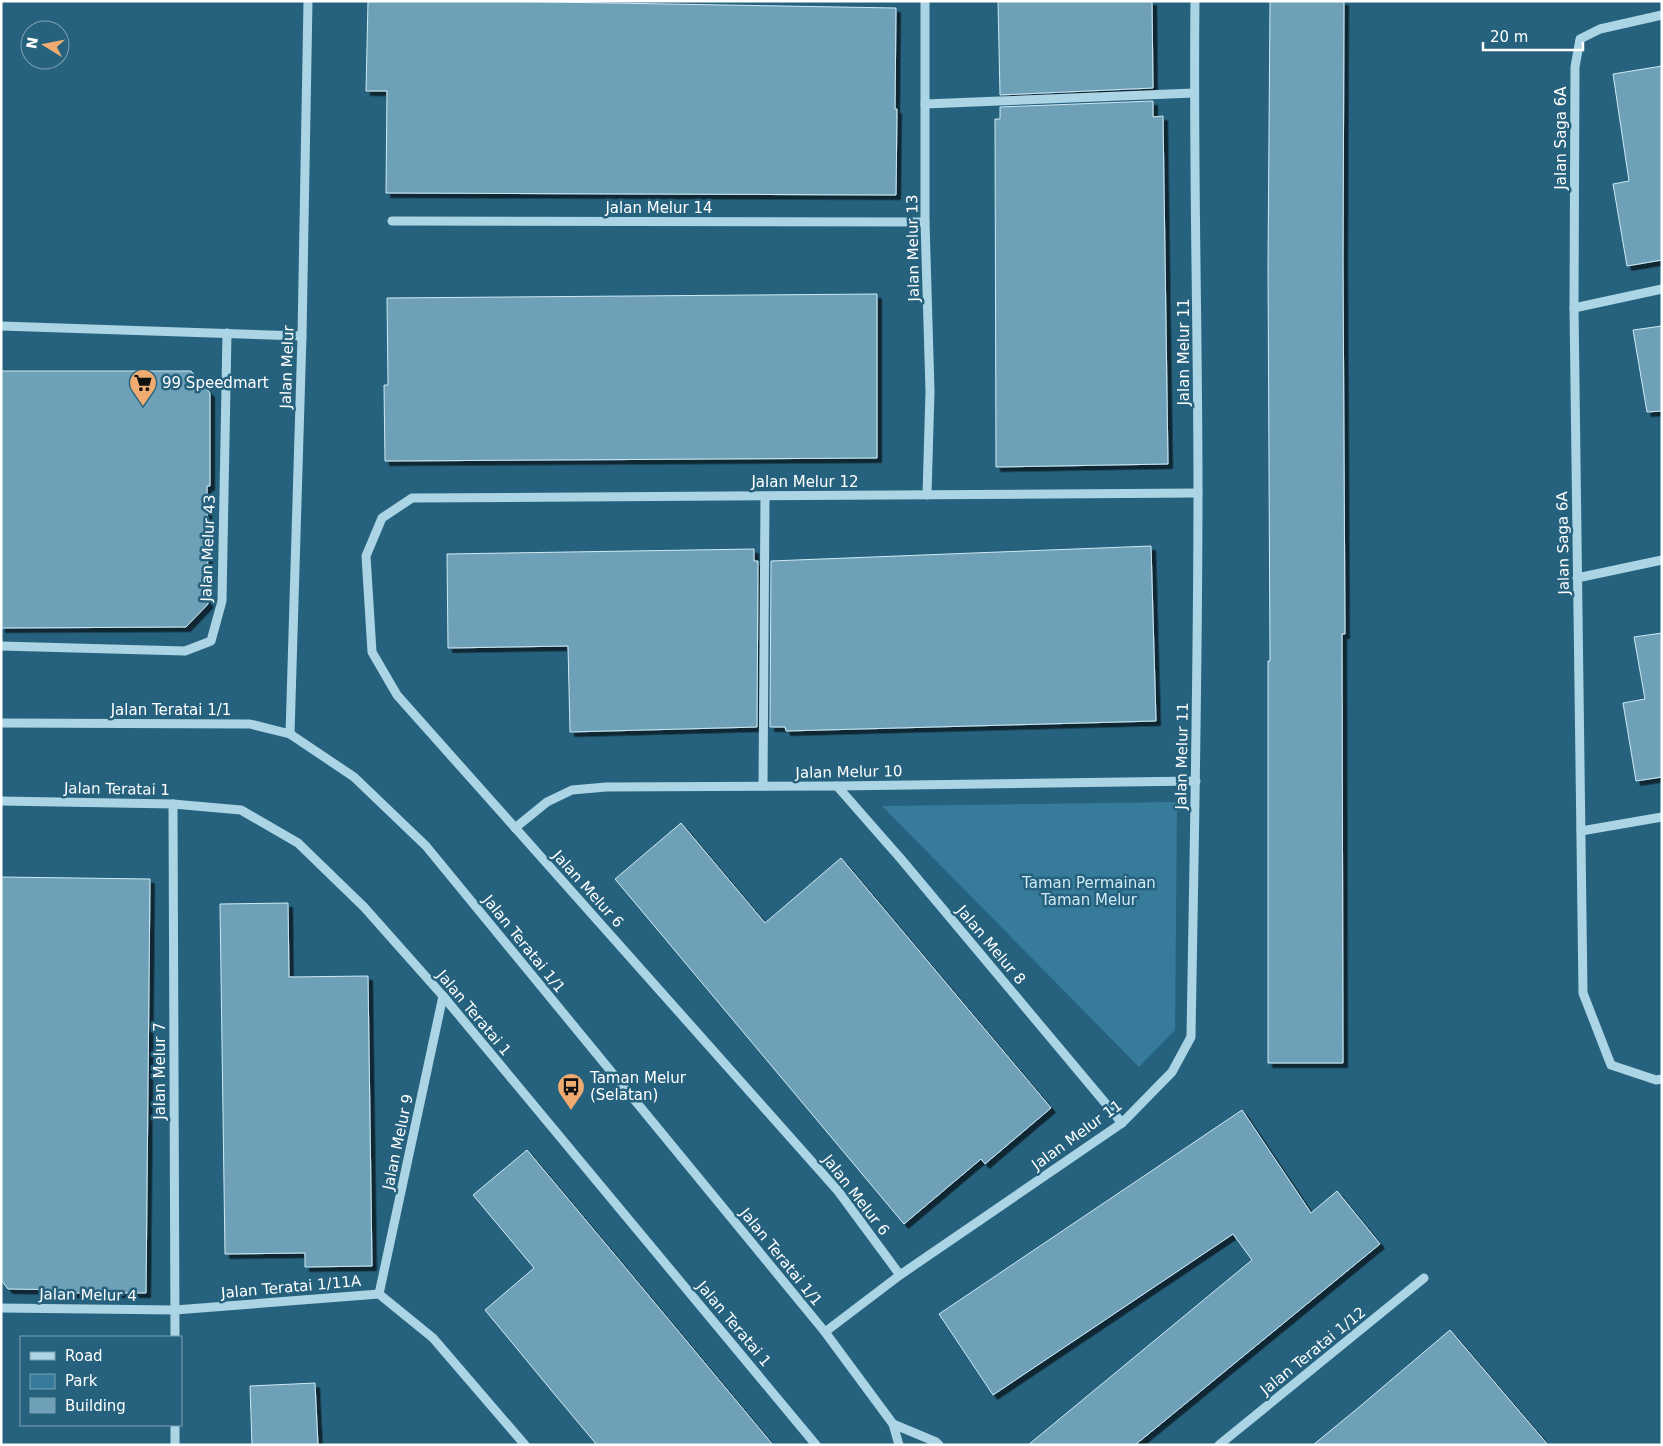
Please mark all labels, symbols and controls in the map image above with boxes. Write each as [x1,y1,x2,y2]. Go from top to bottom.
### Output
north arrow [20,20,70,70]
scale bar [1483,20,1583,52]
text: 20 m [1490,28,1528,46]
text: N [23,36,41,50]
street label: Jalan Saga 6A [1552,86,1570,191]
street label: Jalan Melur 13 [903,194,923,303]
street label: Jalan Melur 14 [604,199,713,217]
street label: Jalan Melur 11 [1175,298,1193,407]
street label: Jalan Melur [277,324,297,410]
supermarket icon: 99 Speedmart [128,368,158,407]
place label: 99 Speedmart [162,374,269,392]
street label: Jalan Melur 12 [750,473,859,491]
street label: Jalan Saga 6A [1553,490,1573,596]
street label: Jalan Melur 43 [197,494,219,603]
street label: Jalan Teratai 1/1 [110,701,231,719]
street label: Jalan Melur 11 [1172,702,1192,811]
street label: Jalan Melur 10 [794,762,903,782]
street label: Jalan Teratai 1 [63,779,170,799]
street label: Jalan Melur 6 [548,846,627,931]
park label: Taman Permainan Taman Melur [1021,874,1156,909]
street label: Jalan Teratai 1/1 [478,891,569,997]
street label: Jalan Melur 8 [952,901,1029,988]
street label: Jalan Teratai 1 [432,966,515,1059]
street label: Jalan Melur 7 [151,1022,169,1121]
place label: Taman Melur (Selatan) [589,1069,687,1104]
bus stop icon: Taman Melur (Selatan) [556,1072,586,1111]
street label: Jalan Melur 9 [379,1092,417,1193]
street label: Jalan Melur 11 [1028,1096,1126,1174]
street label: Jalan Melur 6 [818,1150,893,1239]
street label: Jalan Teratai 1/1 [735,1204,826,1310]
street label: Jalan Teratai 1/11A [219,1272,362,1302]
street label: Jalan Teratai 1 [692,1277,775,1370]
street label: Jalan Melur 4 [38,1285,137,1305]
street label: Jalan Teratai 1/12 [1256,1303,1369,1400]
legend [20,1336,182,1426]
text: Road [65,1347,103,1365]
text: Park [65,1372,98,1390]
text: Building [65,1397,126,1415]

